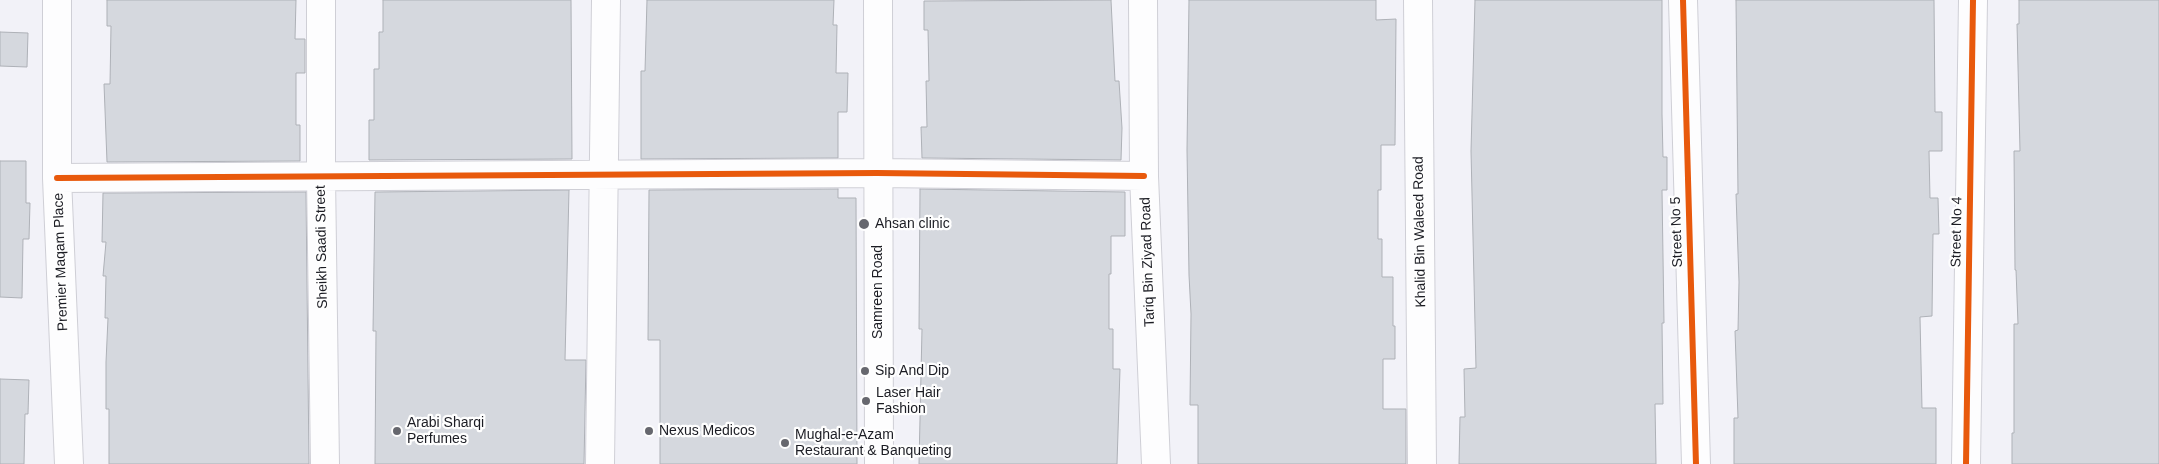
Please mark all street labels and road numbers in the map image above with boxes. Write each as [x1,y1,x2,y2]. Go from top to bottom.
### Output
street label: Khalid Bin Waleed Road [1410,156,1430,308]
street label: Sheikh Saadi Street [313,185,331,309]
street label: Premier Maqam Place [50,193,72,331]
street label: Street No 5 [1667,196,1687,268]
street label: Street No 4 [1948,196,1966,268]
street label: Tariq Bin Ziyad Road [1137,197,1159,327]
street label: Samreen Road [870,245,886,339]

